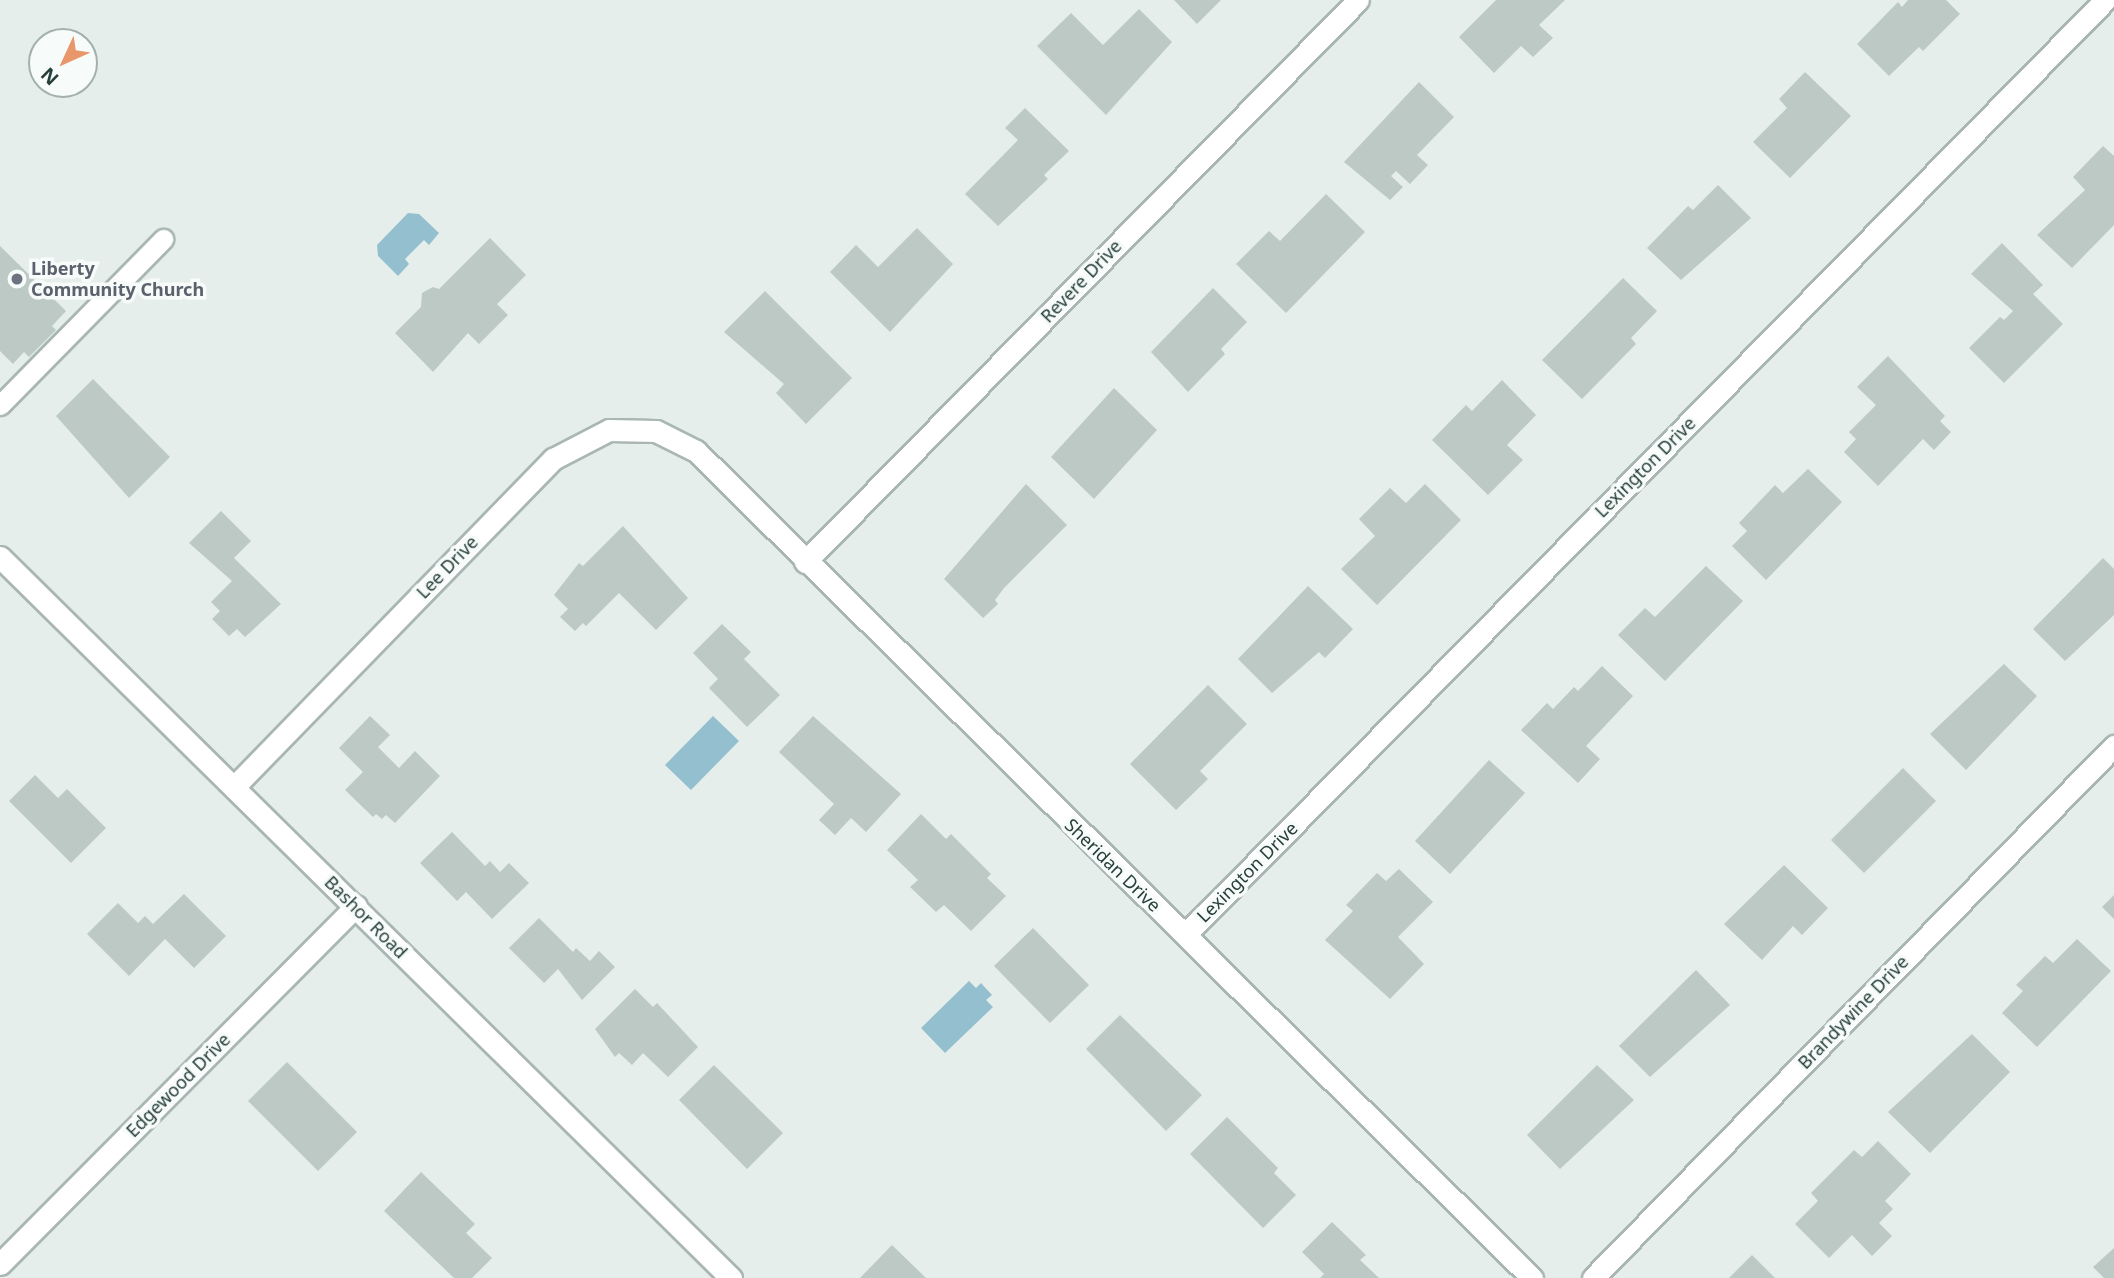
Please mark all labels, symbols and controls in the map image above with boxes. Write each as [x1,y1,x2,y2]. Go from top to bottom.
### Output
north arrow [28,28,98,98]
text: N [35,62,64,91]
street label: Revere Drive [1036,235,1126,327]
place label: Liberty Community Church [31,258,204,300]
marker: Liberty Community Church [9,271,25,287]
street label: Lexington Drive [1590,412,1700,522]
street label: Lee Drive [412,531,482,603]
street label: Sheridan Drive [1061,814,1165,916]
street label: Lexington Drive [1192,817,1302,927]
street label: Bashor Road [320,871,412,963]
street label: Brandywine Drive [1793,951,1913,1073]
street label: Edgewood Drive [122,1029,234,1141]

